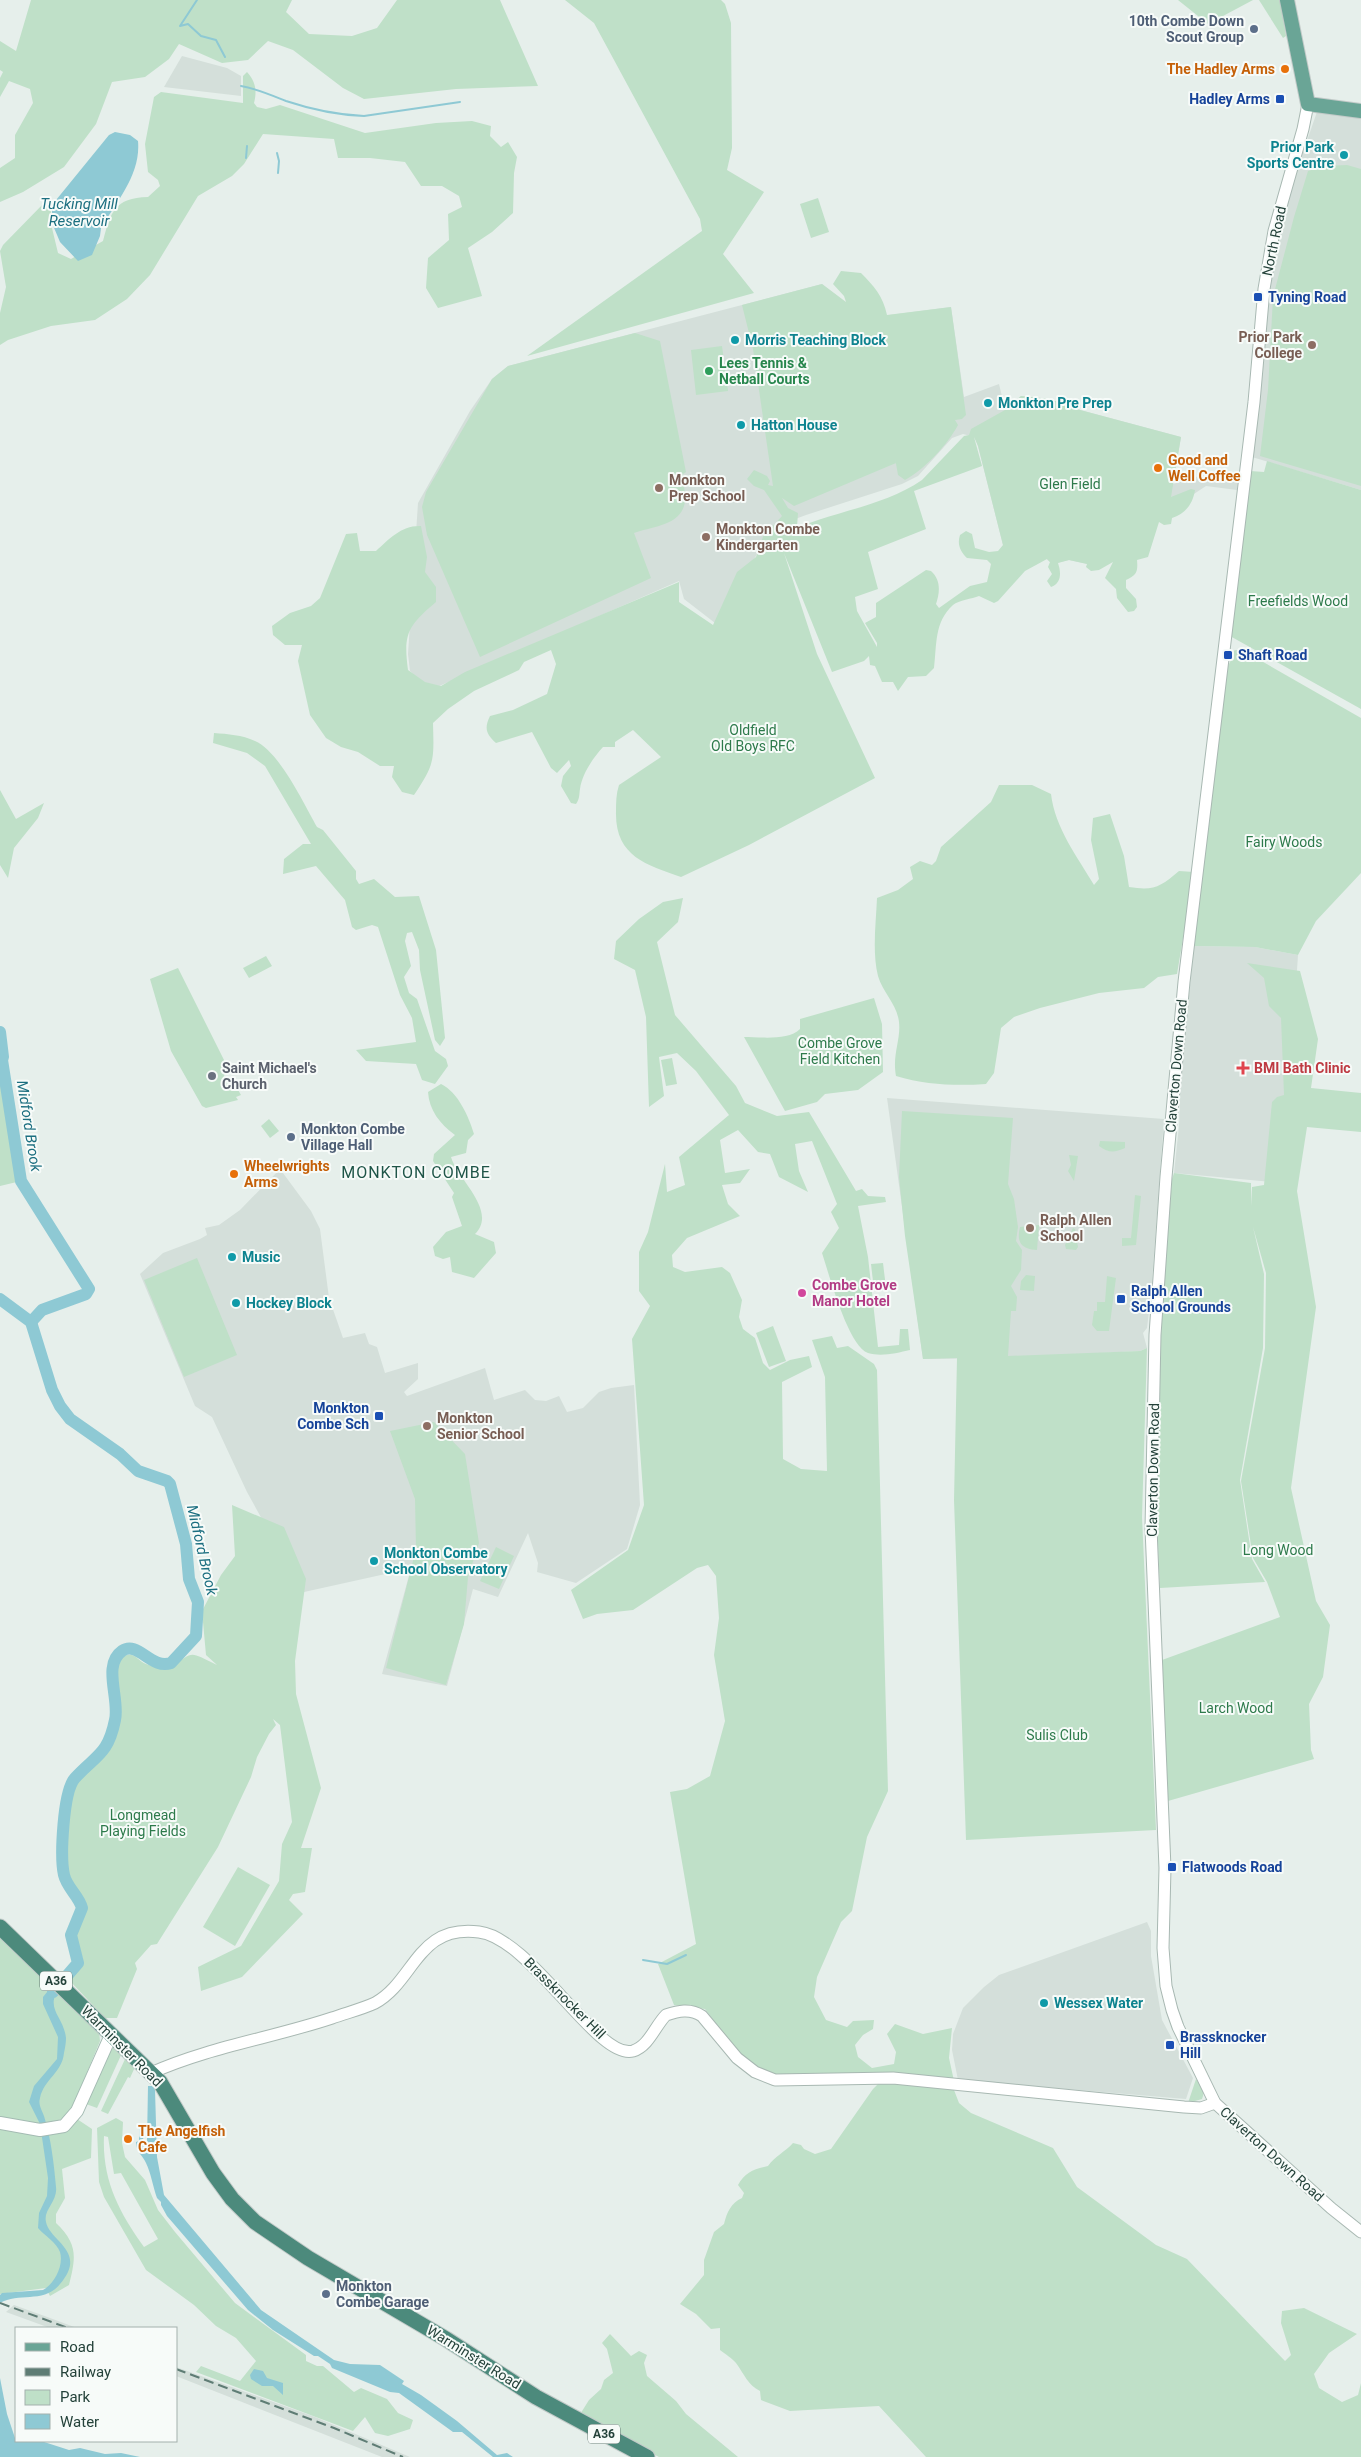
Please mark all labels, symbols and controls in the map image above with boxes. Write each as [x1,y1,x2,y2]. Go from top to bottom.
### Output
place label: 10th Combe Down Scout Group [1129,13,1244,45]
marker: 10th Combe Down Scout Group [1248,23,1260,35]
place label: The Hadley Arms [1167,61,1275,77]
marker: The Hadley Arms [1279,63,1291,75]
place label: Hadley Arms [1189,91,1270,107]
marker: Hadley Arms [1274,93,1286,105]
place label: Prior Park Sports Centre [1247,139,1335,171]
marker: Prior Park Sports Centre [1338,149,1350,161]
water label: Tucking Mill Reservoir [40,195,118,230]
street label: North Road [1259,205,1289,277]
place label: Tyning Road [1268,289,1346,305]
marker: Tyning Road [1252,291,1264,303]
place label: Prior Park College [1239,329,1303,361]
place label: Morris Teaching Block [745,332,887,348]
marker: Morris Teaching Block [729,334,741,346]
marker: Prior Park College [1306,339,1318,351]
place label: Lees Tennis & Netball Courts [719,355,810,387]
marker: Lees Tennis & Netball Courts [703,365,715,377]
place label: Monkton Pre Prep [998,395,1112,411]
marker: Monkton Pre Prep [982,397,994,409]
place label: Hatton House [751,417,838,433]
marker: Hatton House [735,419,747,431]
place label: Good and Well Coffee [1168,452,1241,484]
marker: Good and Well Coffee [1152,462,1164,474]
place label: Monkton Prep School [669,472,745,504]
park label: Glen Field [1039,476,1101,492]
marker: Monkton Prep School [653,482,665,494]
place label: Monkton Combe Kindergarten [716,521,820,553]
marker: Monkton Combe Kindergarten [700,531,712,543]
park label: Freefields Wood [1248,593,1348,609]
place label: Shaft Road [1238,647,1308,663]
marker: Shaft Road [1222,649,1234,661]
park label: Oldfield Old Boys RFC [711,722,795,754]
park label: Fairy Woods [1246,834,1322,850]
street label: Claverton Down Road [1162,999,1190,1133]
park label: Combe Grove Field Kitchen [798,1035,882,1067]
place label: Saint Michael's Church [222,1060,317,1092]
place label: BMI Bath Clinic [1254,1060,1351,1076]
marker: BMI Bath Clinic [1236,1061,1250,1075]
marker: Saint Michael's Church [206,1070,218,1082]
water label: Midford Brook [13,1079,45,1174]
place label: Monkton Combe Village Hall [301,1121,405,1153]
marker: Monkton Combe Village Hall [285,1131,297,1143]
place label: Wheelwrights Arms [244,1158,330,1190]
district label: MONKTON COMBE [341,1163,491,1182]
marker: Wheelwrights Arms [228,1168,240,1180]
place label: Ralph Allen School [1040,1212,1112,1244]
marker: Ralph Allen School [1024,1222,1036,1234]
place label: Music [242,1249,280,1265]
marker: Music [226,1251,238,1263]
place label: Combe Grove Manor Hotel [812,1277,897,1309]
place label: Ralph Allen School Grounds [1131,1283,1231,1315]
marker: Combe Grove Manor Hotel [796,1287,808,1299]
marker: Ralph Allen School Grounds [1115,1293,1127,1305]
place label: Hockey Block [246,1295,332,1311]
marker: Hockey Block [230,1297,242,1309]
place label: Monkton Combe Sch [297,1400,369,1432]
street label: Claverton Down Road [1144,1403,1162,1537]
marker: Monkton Combe Sch [373,1410,385,1422]
place label: Monkton Senior School [437,1410,525,1442]
marker: Monkton Senior School [421,1420,433,1432]
water label: Midford Brook [183,1503,221,1598]
park label: Long Wood [1243,1542,1313,1558]
place label: Monkton Combe School Observatory [384,1545,508,1577]
marker: Monkton Combe School Observatory [368,1555,380,1567]
park label: Larch Wood [1199,1700,1273,1716]
park label: Sulis Club [1026,1727,1088,1743]
park label: Longmead Playing Fields [100,1807,186,1839]
place label: Flatwoods Road [1182,1859,1283,1875]
marker: Flatwoods Road [1166,1861,1178,1873]
street label: Brassknocker Hill [521,1954,609,2042]
road number: A36 [40,1972,72,1990]
place label: Wessex Water [1054,1995,1143,2011]
marker: Wessex Water [1038,1997,1050,2009]
street label: Warminster Road [78,2002,166,2090]
place label: Brassknocker Hill [1180,2029,1266,2061]
marker: Brassknocker Hill [1164,2039,1176,2051]
street label: Claverton Down Road [1217,2103,1327,2205]
place label: The Angelfish Cafe [138,2123,226,2155]
marker: The Angelfish Cafe [122,2133,134,2145]
place label: Monkton Combe Garage [336,2278,430,2310]
marker: Monkton Combe Garage [320,2288,332,2300]
street label: Warminster Road [424,2322,524,2392]
legend [15,2327,178,2442]
text: Road [60,2338,94,2356]
text: Railway [60,2363,111,2381]
text: Park [60,2388,91,2406]
text: Water [60,2413,99,2431]
road number: A36 [588,2424,620,2444]

